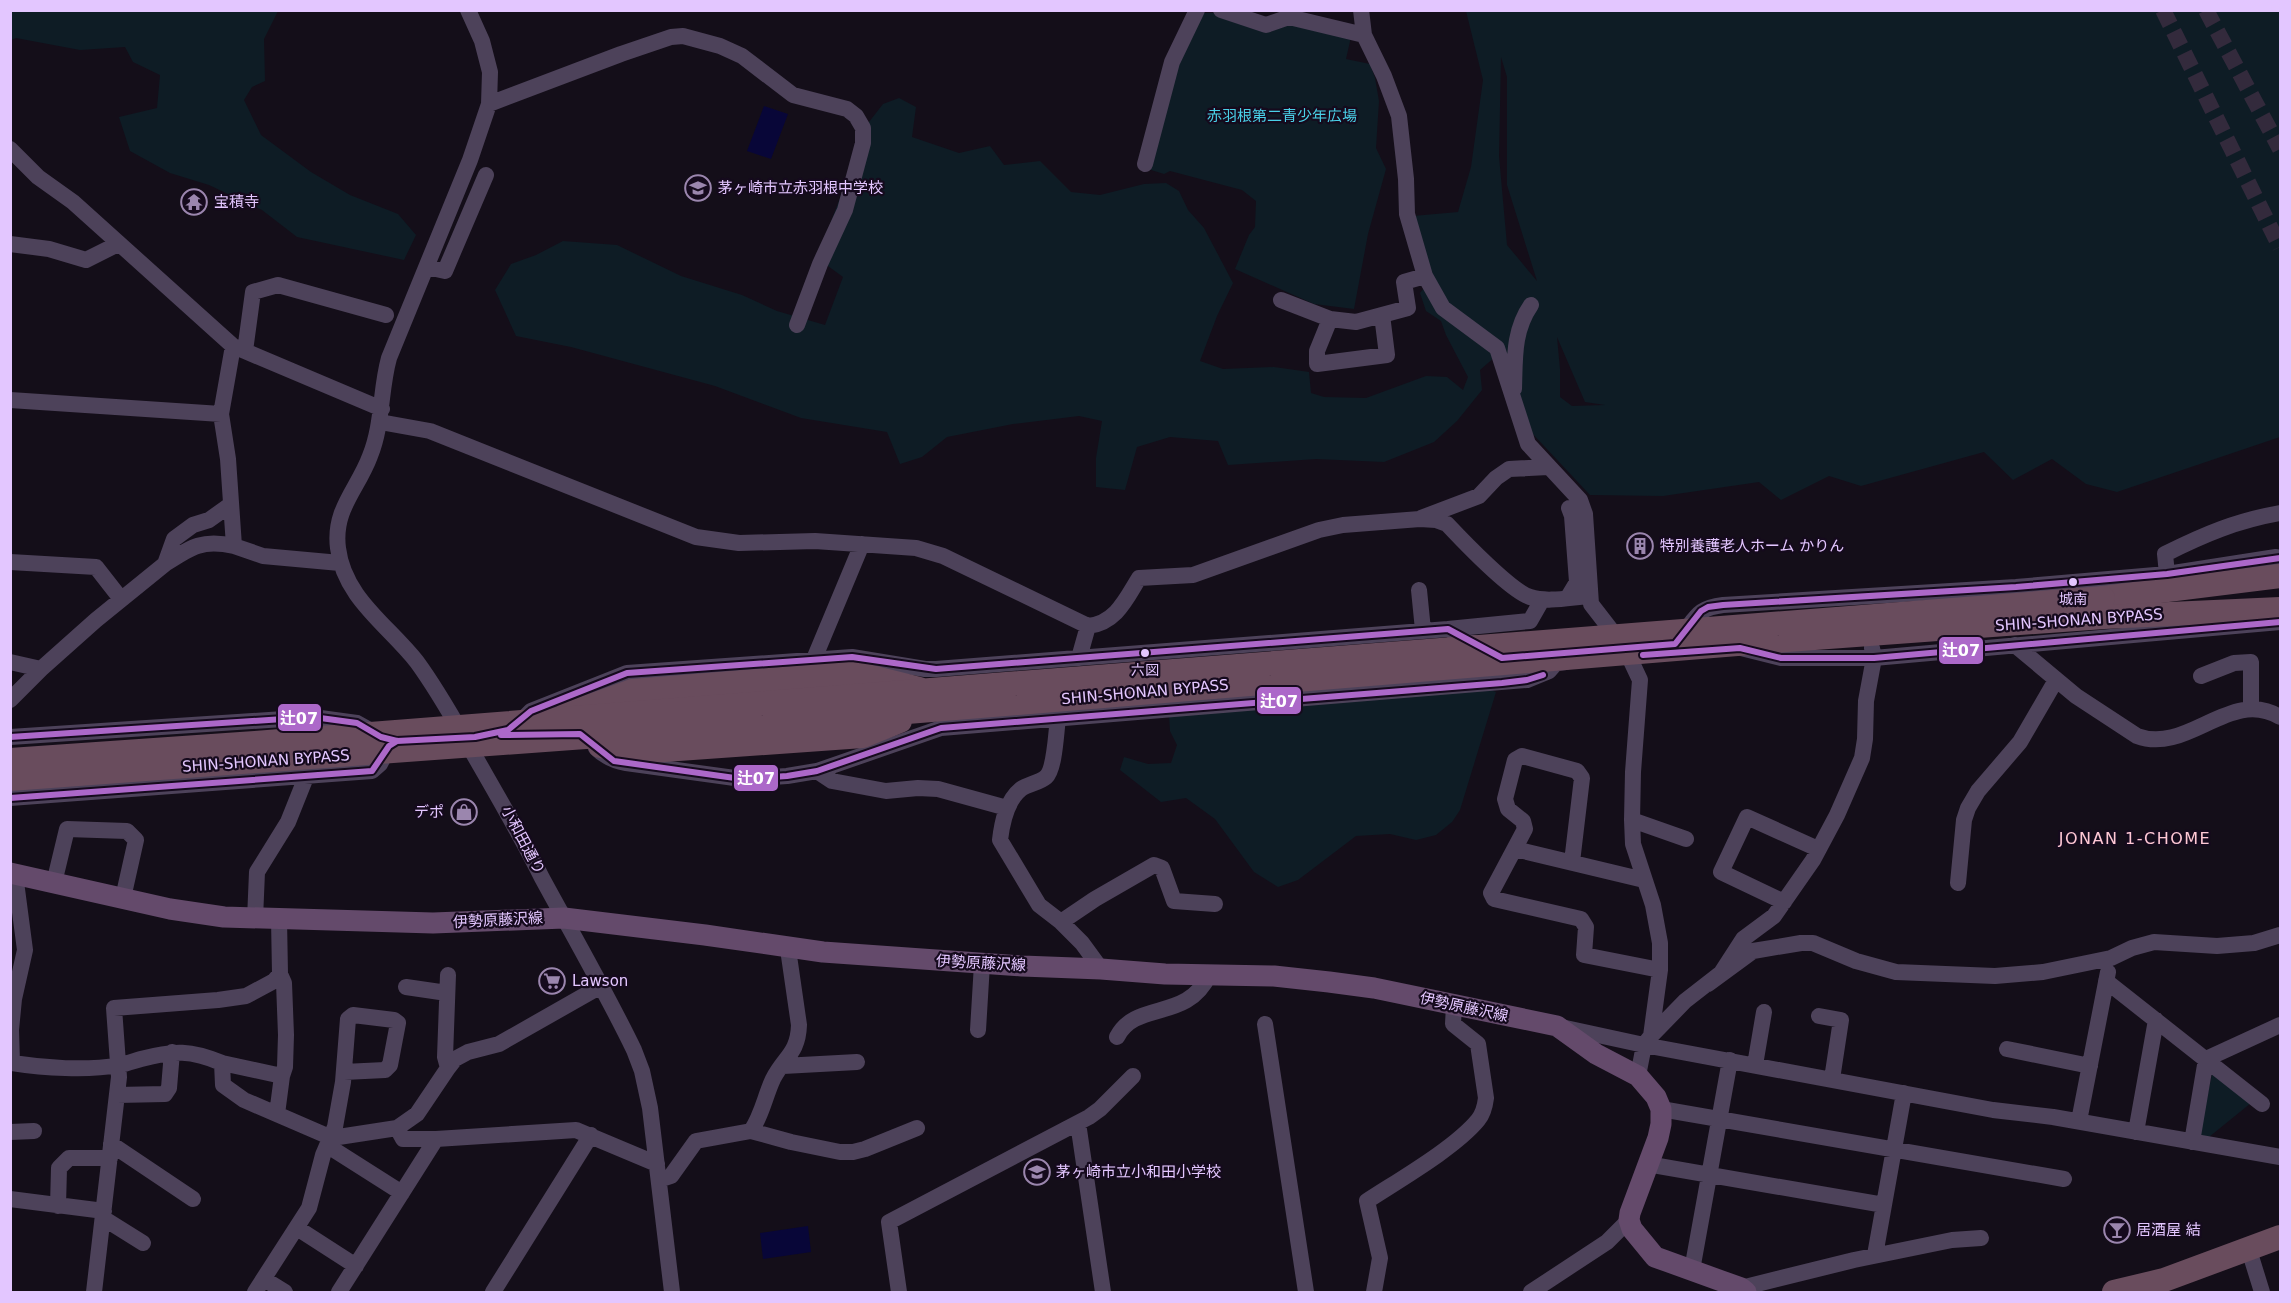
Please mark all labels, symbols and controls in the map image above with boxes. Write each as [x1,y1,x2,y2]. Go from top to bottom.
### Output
park label: 赤羽根第二青少年広場 [1207,107,1357,125]
school or university icon: 茅ヶ崎市立赤羽根中学校 [683,173,713,203]
place label: 茅ヶ崎市立赤羽根中学校 [718,179,883,197]
temple icon: 宝積寺 [179,187,209,217]
place label: 宝積寺 [214,193,259,211]
building icon: 特別養護老人ホーム かりん [1625,531,1655,561]
place label: 特別養護老人ホーム かりん [1660,537,1844,555]
marker: 城南 [2067,576,2079,588]
place label: 城南 [2059,591,2087,607]
street label: SHIN-SHONAN BYPASS [1995,605,2163,635]
line badge: 辻07 [1938,636,1984,665]
text: 辻07 [1942,641,1980,660]
marker: 六図 [1139,647,1151,659]
place label: 六図 [1131,662,1159,678]
street label: SHIN-SHONAN BYPASS [1061,676,1229,708]
line badge: 辻07 [1256,686,1302,715]
text: 辻07 [1260,692,1298,711]
line badge: 辻07 [277,703,322,732]
text: 辻07 [280,709,318,728]
street label: SHIN-SHONAN BYPASS [182,746,350,776]
line badge: 辻07 [733,764,779,792]
text: 辻07 [737,769,775,788]
shop icon: デポ [449,797,479,827]
place label: デポ [414,803,444,821]
street label: 小和田通り [497,803,549,877]
district label: JONAN 1-CHOME [2058,829,2211,848]
street label: 伊勢原藤沢線 [453,909,543,931]
street label: 伊勢原藤沢線 [936,952,1026,974]
supermarket icon: Lawson [537,966,567,996]
place label: Lawson [572,972,628,990]
street label: 伊勢原藤沢線 [1418,989,1510,1025]
school or university icon: 茅ヶ崎市立小和田小学校 [1022,1157,1052,1187]
place label: 茅ヶ崎市立小和田小学校 [1056,1163,1221,1181]
bar icon: 居酒屋 結 [2102,1215,2132,1245]
place label: 居酒屋 結 [2136,1221,2201,1239]

